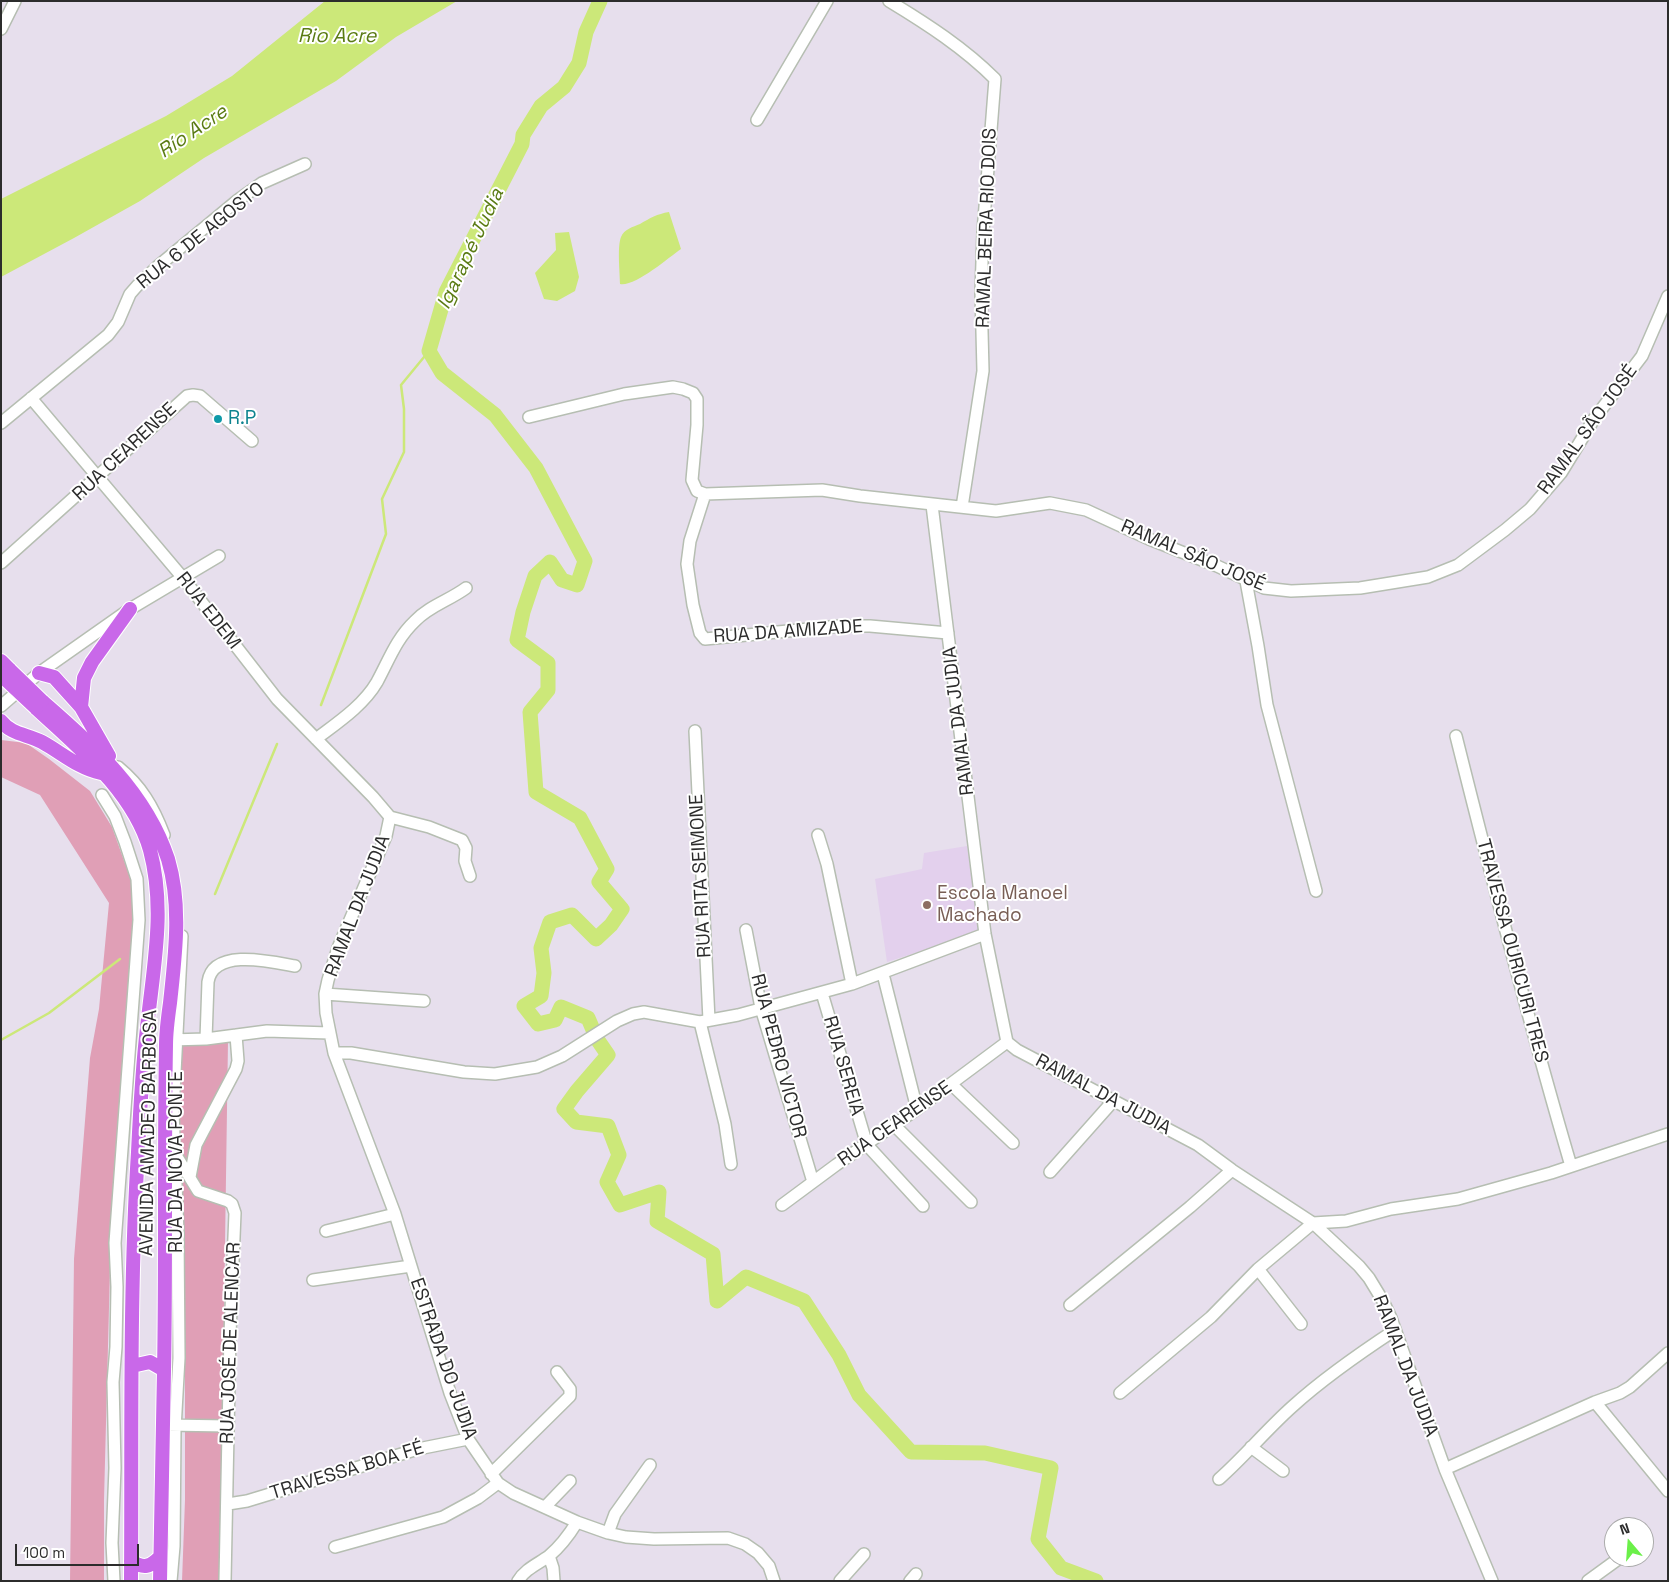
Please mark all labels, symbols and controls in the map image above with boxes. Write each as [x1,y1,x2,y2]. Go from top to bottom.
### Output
water label: Rio Acre [298,25,376,49]
water label: Río Acre [154,100,232,164]
street label: RAMAL BEIRA RIO DOIS [972,128,1002,328]
street label: RUA 6 DE AGOSTO [133,178,269,294]
water label: Igarapé Judia [433,185,509,313]
street label: RAMAL SÃO JOSÉ [1533,361,1643,499]
street label: RUA CEARENSE [68,398,182,506]
place label: R.P [228,408,256,430]
marker: R.P [212,413,224,425]
street label: RAMAL SÃO JOSÉ [1117,515,1269,597]
street label: RUA EDEM [171,568,245,654]
street label: RUA DA AMIZADE [712,615,864,649]
street label: RAMAL DA JUDIA [939,645,979,797]
street label: RUA RITA SEIMONE [685,794,717,958]
street label: RAMAL DA JUDIA [320,832,396,980]
street label: TRAVESSA OURICURI TRES [1471,837,1553,1065]
place label: Escola Manoel Machado [937,883,1068,927]
marker: Escola Manoel Machado [921,899,933,911]
street label: RUA PEDRO VICTOR [745,971,811,1141]
street label: AVENIDA AMADEO BARBOSA [135,1010,163,1256]
street label: RUA SEREIA [818,1013,868,1119]
street label: RAMAL DA JUDIA [1031,1050,1175,1140]
street label: RUA DA NOVA PONTE [166,1071,188,1253]
street label: RUA CEARENSE [834,1076,956,1172]
street label: RUA JOSÉ DE ALENCAR [216,1242,246,1444]
street label: ESTRADA DO JUDIA [405,1275,481,1443]
street label: RAMAL DA JUDIA [1367,1292,1443,1440]
street label: TRAVESSA BOA FÉ [267,1437,427,1505]
north arrow [1604,1517,1654,1567]
text: N [1617,1519,1632,1539]
scale bar [18,1534,141,1566]
text: 100 m [23,1543,65,1562]

